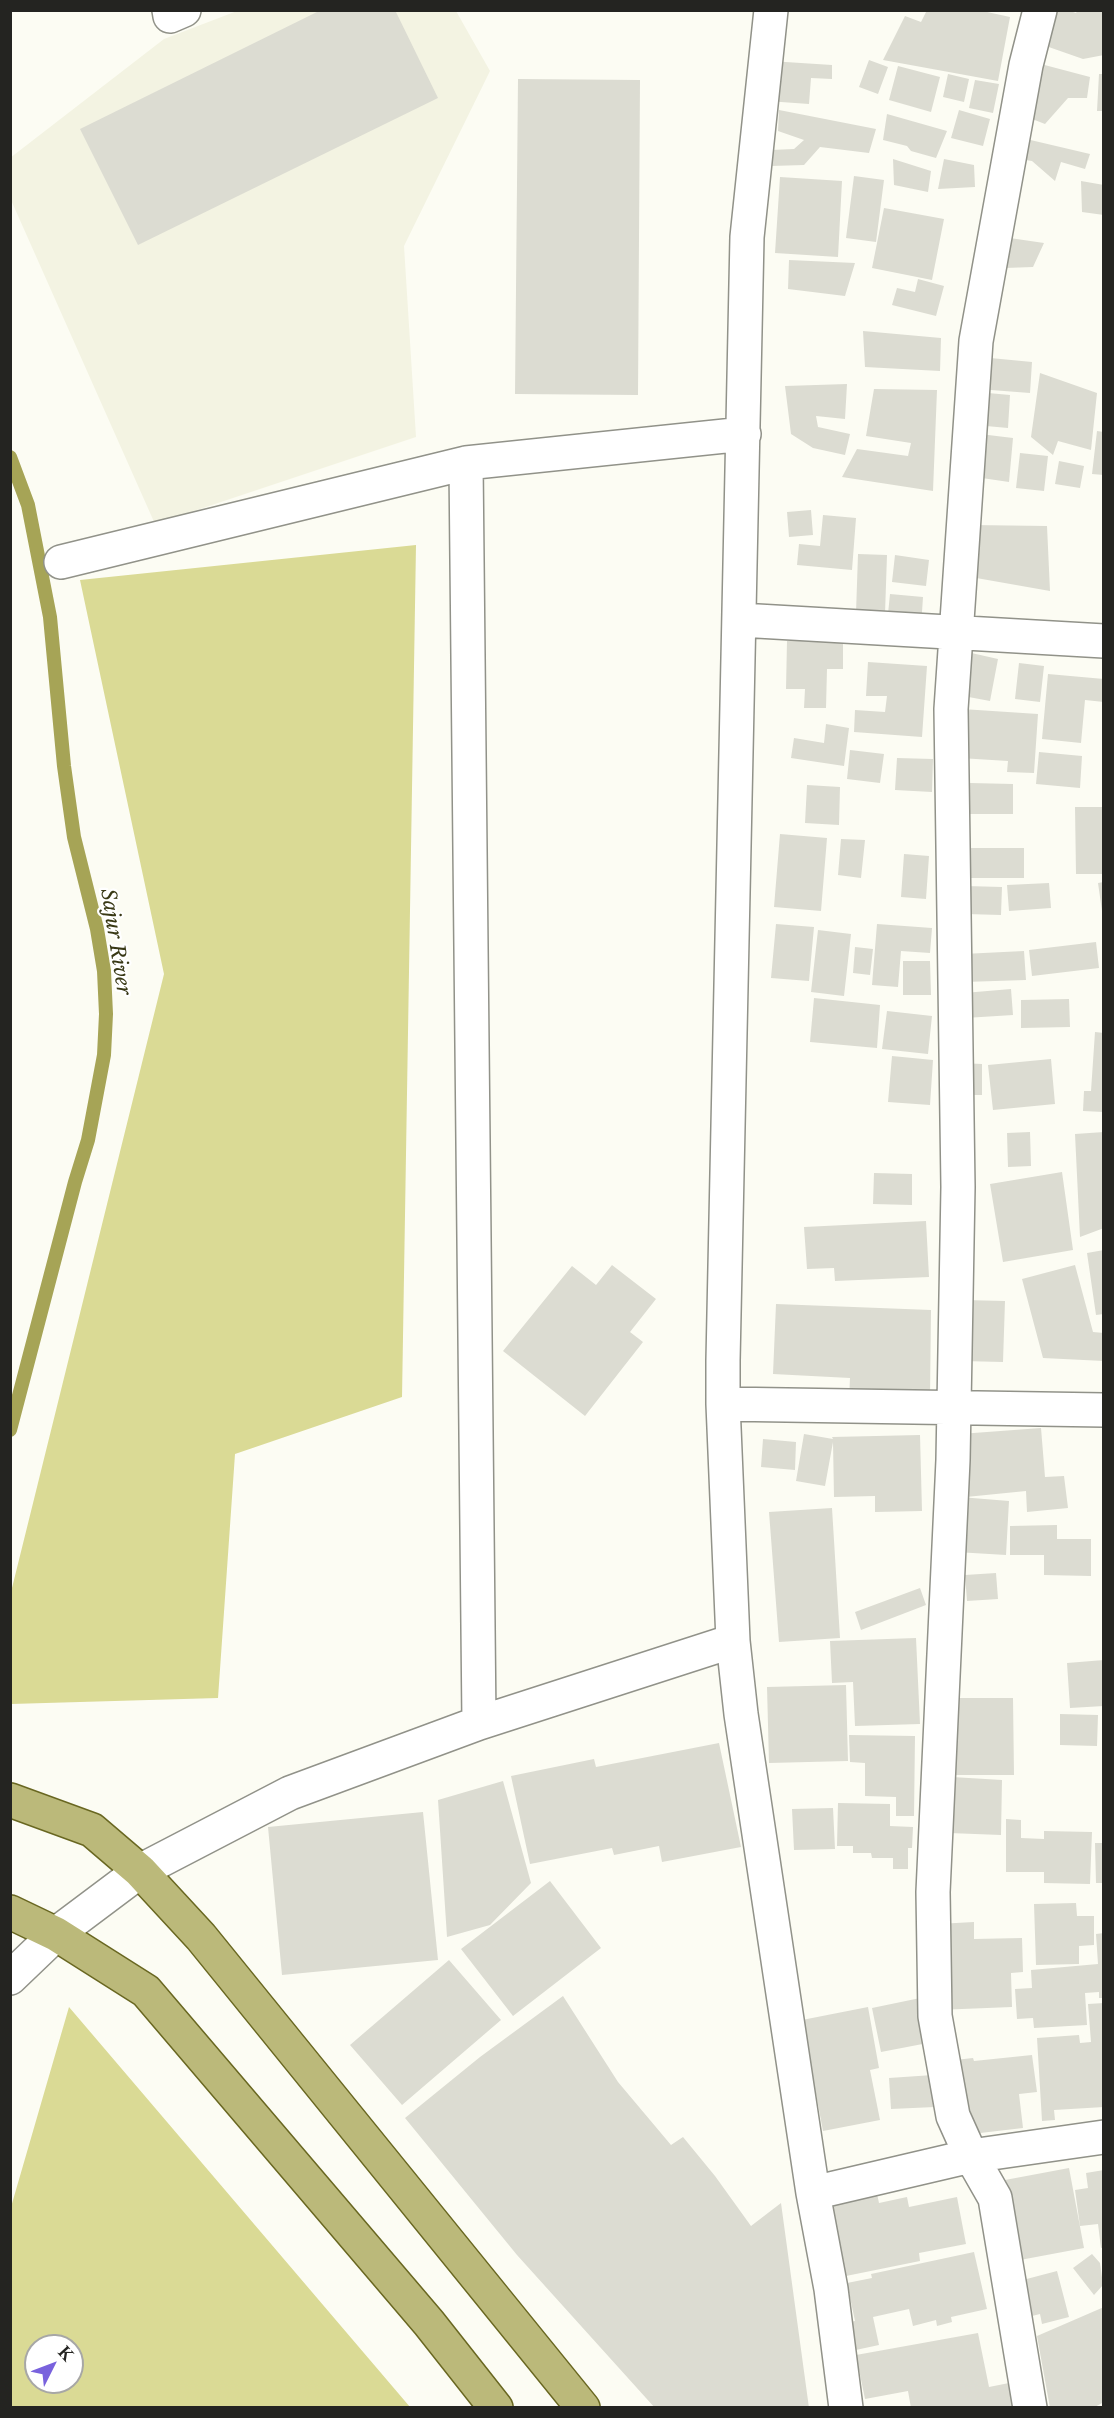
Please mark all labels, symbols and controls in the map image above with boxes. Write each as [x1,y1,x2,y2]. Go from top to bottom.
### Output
water label: Sajur River [95,887,135,997]
north arrow [24,2334,84,2394]
text: K [54,2342,78,2365]

